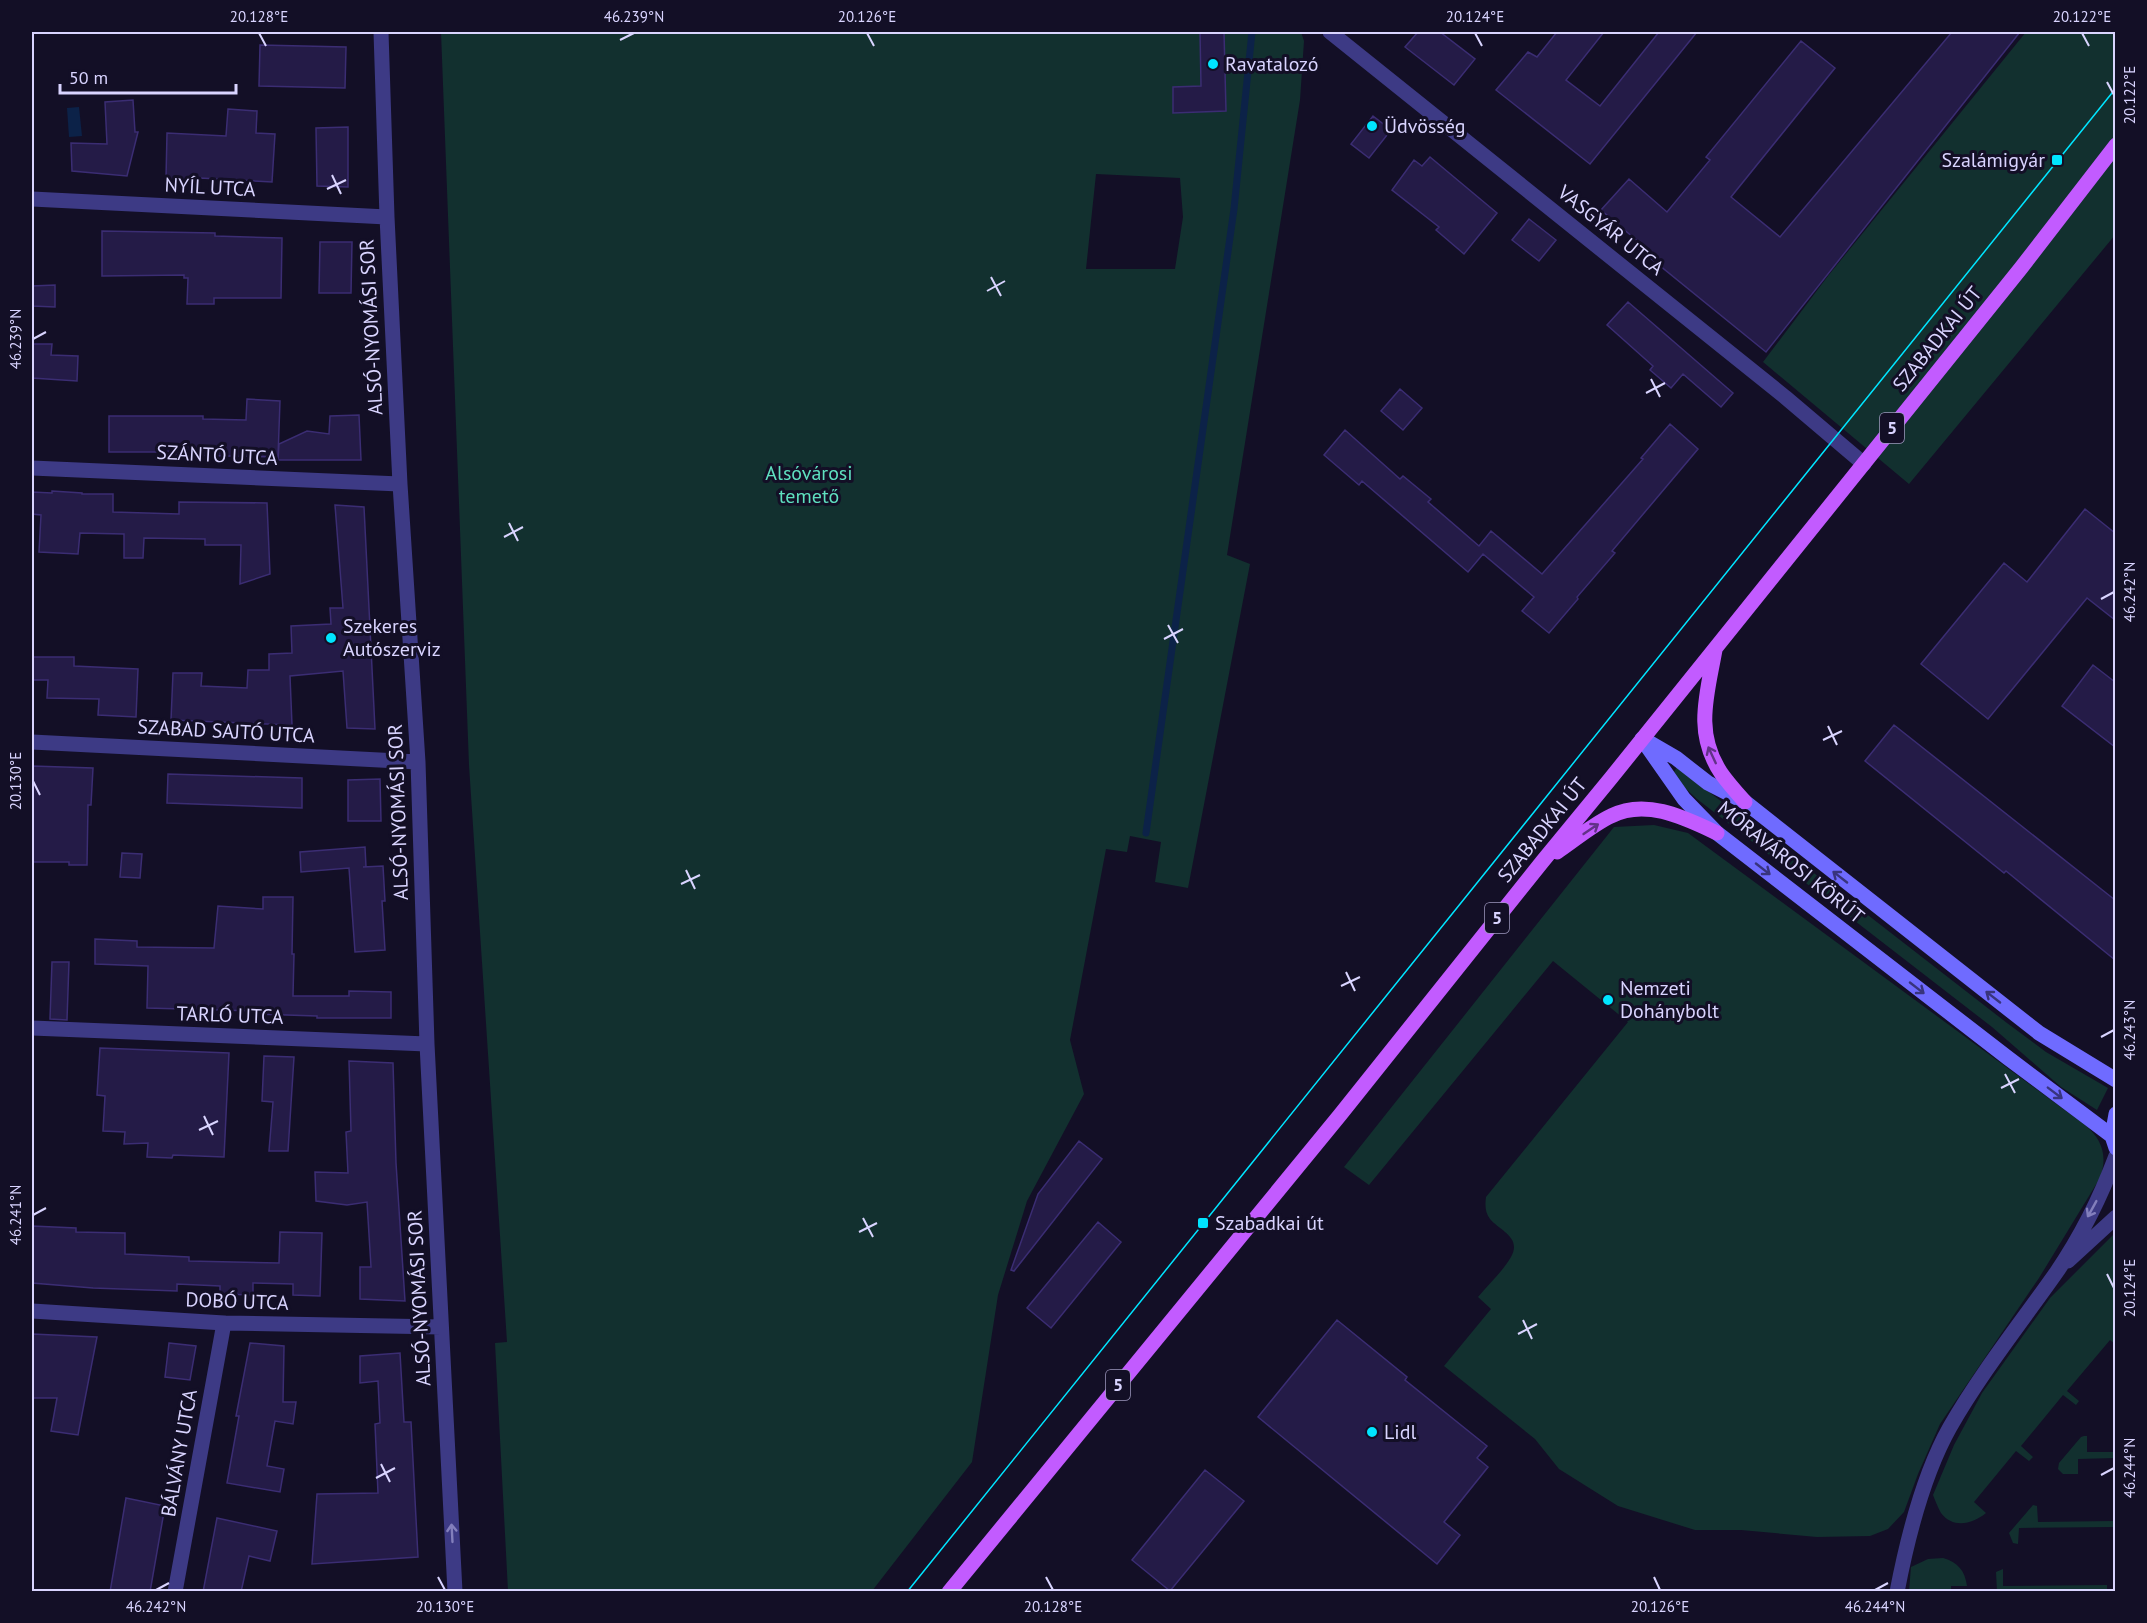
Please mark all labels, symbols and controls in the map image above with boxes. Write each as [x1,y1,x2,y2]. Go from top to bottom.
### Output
text: 20.128°E [230,7,288,26]
text: 46.239°N [604,7,664,26]
text: 20.126°E [838,7,896,26]
text: 20.124°E [1446,7,1504,26]
text: 20.122°E [2053,7,2111,26]
place label: Ravatalozó [1225,51,1318,77]
scale bar [60,57,236,95]
marker: Ravatalozó [1206,57,1220,71]
text: 50 m [69,66,108,89]
text: 20.122°E [2120,66,2139,124]
place label: Üdvösség [1384,113,1465,139]
marker: Üdvösség [1365,119,1379,133]
place label: Szalámigyár [1941,147,2045,173]
marker: Szalámigyár [2050,153,2064,167]
street label: NYÍL UTCA [164,172,256,202]
street label: VASGYÁR UTCA [1552,179,1670,281]
street label: ALSÓ-NYOMÁSI SOR [353,238,389,416]
street label: SZABADKAI ÚT [1887,281,1987,397]
text: 46.239°N [6,309,25,369]
road number: 5 [1880,413,1904,443]
street label: SZÁNTÓ UTCA [156,439,278,471]
park label: Alsóvárosi temető [765,460,853,509]
text: 46.242°N [2120,562,2139,622]
place label: Szekeres Autószerviz [343,613,441,662]
marker: Szekeres Autószerviz [324,631,338,645]
street label: SZABAD SAJTÓ UTCA [137,713,316,749]
street label: ALSÓ-NYOMÁSI SOR [382,723,414,901]
one-way arrow [1705,746,1717,764]
text: 20.130°E [6,752,25,810]
street label: SZABADKAI ÚT [1492,772,1592,888]
street label: MÓRAVÁROSI KÖRÚT [1712,795,1870,929]
one-way arrow [1582,823,1598,835]
one-way arrow [1755,863,1771,876]
one-way arrow [1832,870,1848,883]
road number: 5 [1485,903,1509,933]
place label: Nemzeti Dohánybolt [1620,975,1719,1024]
one-way arrow [1909,982,1925,995]
one-way arrow [1985,991,2001,1004]
marker: Nemzeti Dohánybolt [1601,993,1615,1007]
street label: TARLÓ UTCA [176,1000,284,1030]
text: 46.243°N [2120,1000,2139,1060]
one-way arrow [2047,1087,2063,1100]
text: 46.241°N [6,1185,25,1245]
one-way arrow [2086,1200,2098,1217]
street label: ALSÓ-NYOMÁSI SOR [401,1209,437,1387]
place label: Szabadkai út [1215,1210,1324,1236]
marker: Szabadkai út [1196,1216,1210,1230]
text: 20.124°E [2120,1259,2139,1317]
street label: DOBÓ UTCA [185,1286,289,1316]
road number: 5 [1106,1370,1130,1400]
street label: BÁLVÁNY UTCA [155,1387,203,1519]
place label: Lidl [1384,1419,1416,1445]
marker: Lidl [1365,1425,1379,1439]
text: 46.244°N [2120,1438,2139,1498]
one-way arrow [446,1524,457,1544]
text: 46.242°N [126,1597,186,1616]
text: 20.130°E [416,1597,474,1616]
text: 20.128°E [1024,1597,1082,1616]
text: 20.126°E [1631,1597,1689,1616]
text: 46.244°N [1845,1597,1905,1616]

